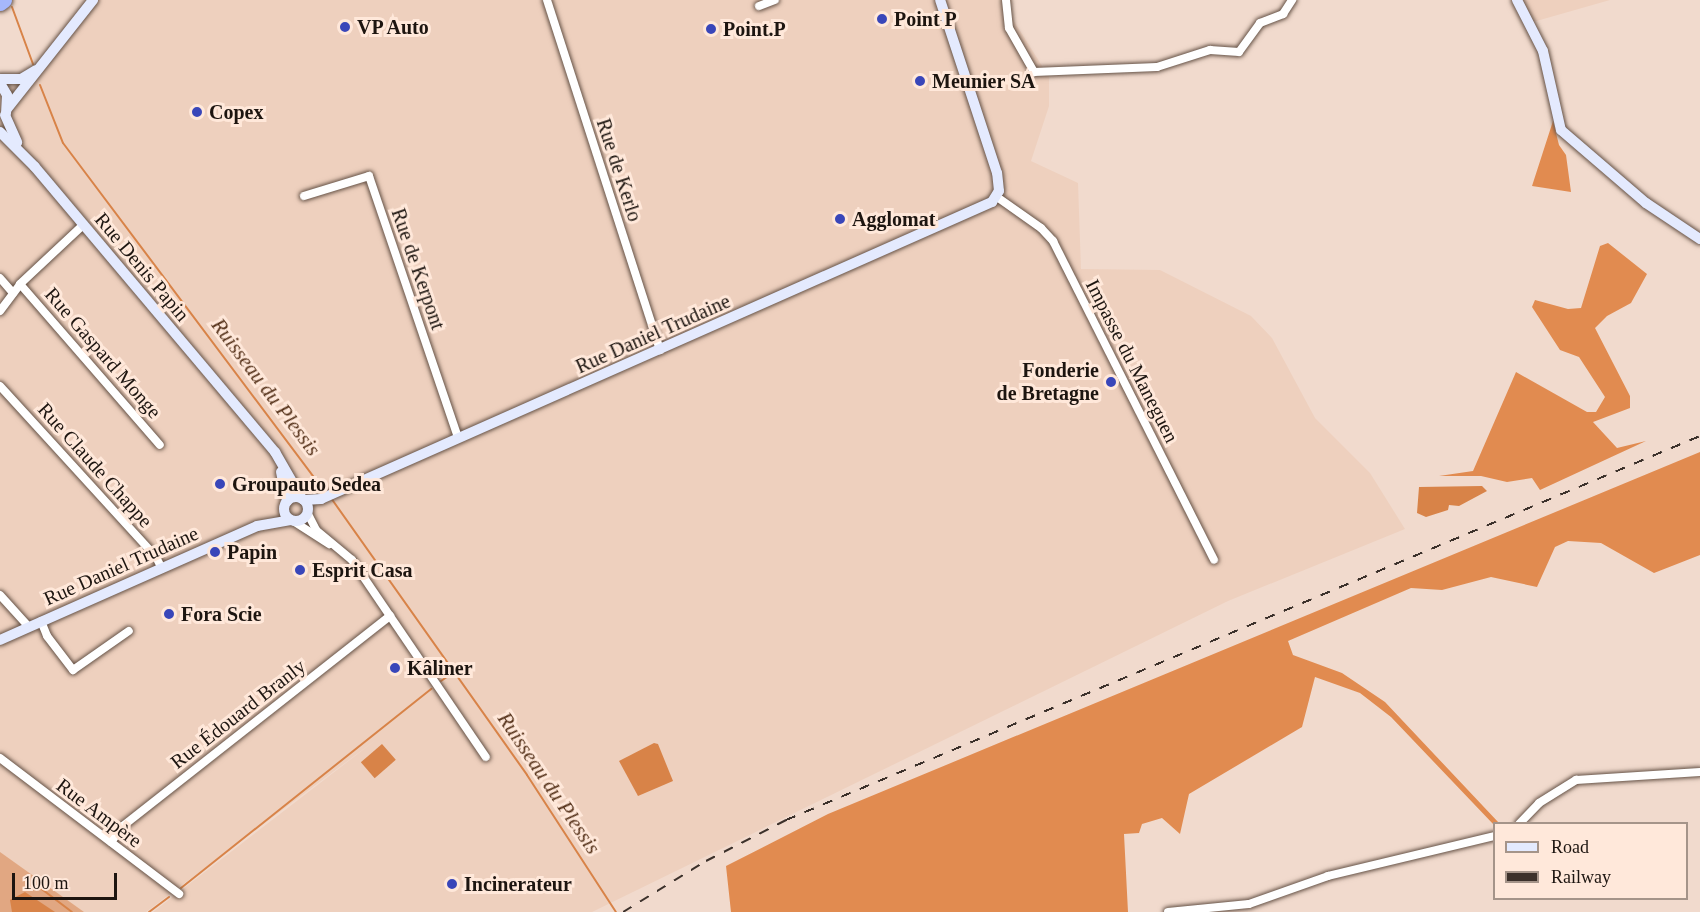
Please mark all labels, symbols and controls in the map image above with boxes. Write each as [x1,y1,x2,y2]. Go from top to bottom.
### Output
place label: Point P [894,7,957,31]
marker: Point P [875,12,889,26]
place label: VP Auto [357,15,431,39]
place label: Point.P [723,17,786,41]
marker: VP Auto [338,20,352,34]
marker: Point.P [704,22,718,36]
place label: Meunier SA [932,69,1036,93]
marker: Meunier SA [913,74,927,88]
place label: Copex [209,100,263,124]
marker: Copex [190,105,204,119]
street label: Rue de Kerlo [591,116,647,224]
street label: Rue de Kerpont [386,205,450,333]
place label: Agglomat [852,207,935,231]
street label: Rue Denis Papin [90,208,194,326]
marker: Agglomat [833,212,847,226]
street label: Impasse du Maneguen [1080,275,1184,447]
street label: Rue Gaspard Monge [40,283,166,423]
street label: Rue Daniel Trudaine [572,289,734,379]
water label: Ruisseau du Plessis [206,313,326,461]
place label: Fonderie de Bretagne [997,358,1099,405]
marker: Fonderie de Bretagne [1104,375,1118,389]
street label: Rue Claude Chappe [33,398,157,532]
place label: Groupauto Sedea [232,472,381,496]
marker: Groupauto Sedea [213,477,227,491]
street label: Rue Daniel Trudaine [40,521,202,611]
place label: Papin [227,540,277,564]
marker: Papin [208,545,222,559]
place label: Esprit Casa [312,558,413,582]
marker: Esprit Casa [293,563,307,577]
place label: Fora Scie [181,602,262,626]
marker: Fora Scie [162,607,176,621]
street label: Rue Édouard Branly [166,654,310,774]
place label: Kâliner [407,656,473,680]
marker: Kâliner [388,661,402,675]
water label: Ruisseau du Plessis [492,707,606,859]
street label: Rue Ampère [51,773,147,853]
legend [1493,822,1688,900]
text: Road [1551,837,1589,857]
scale bar [15,861,120,899]
text: Railway [1551,867,1611,887]
place label: Incinerateur [464,872,572,896]
text: 100 m [23,873,69,893]
marker: Incinerateur [445,877,459,891]

